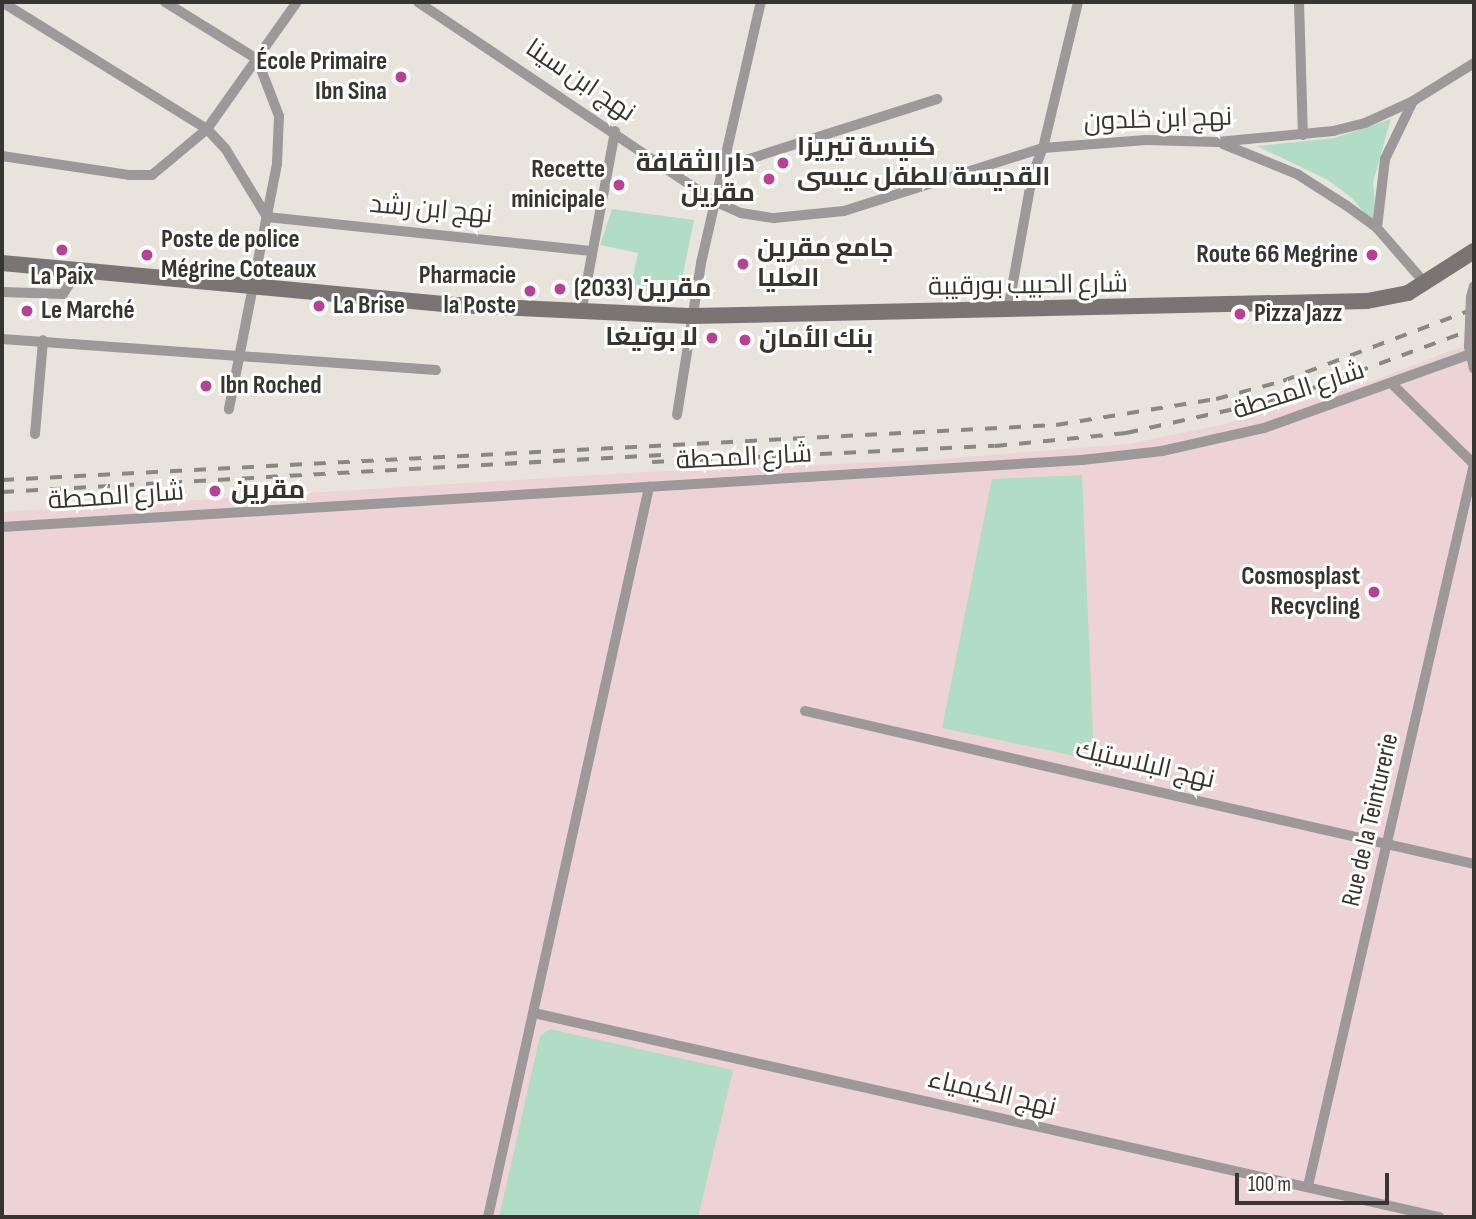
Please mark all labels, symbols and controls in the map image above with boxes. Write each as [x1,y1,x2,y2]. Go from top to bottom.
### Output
street label: نهج ابن سينا [519,33,641,129]
place label: École Primaire Ibn Sina [256,46,387,108]
marker: École Primaire Ibn Sina [393,69,409,85]
street label: نهج ابن خلدون [1083,102,1233,138]
place label: كنيسة تيريزا القديسة للطفل عيسى [797,132,1050,194]
place label: دار الثقافة مقرين [636,148,755,210]
place label: Recette minicipale [511,154,605,216]
marker: كنيسة تيريزا القديسة للطفل عيسى [775,155,791,171]
marker: دار الثقافة مقرين [761,171,777,187]
marker: Recette minicipale [611,177,627,193]
street label: نهج ابن رشد [368,189,494,231]
place label: Poste de police Mégrine Coteaux [161,224,316,286]
place label: جامع مقرين العليا [757,233,893,294]
place label: Route 66 Megrine [1196,239,1358,271]
marker: La Paix [54,242,70,258]
marker: Poste de police Mégrine Coteaux [139,247,155,263]
marker: Route 66 Megrine [1364,247,1380,263]
marker: جامع مقرين العليا [735,256,751,272]
place label: Pharmacie la Poste [419,260,516,322]
place label: La Paix [30,261,94,293]
street label: شارع الحبيب بورقيبة [928,269,1128,303]
place label: مقرين (2033) [574,273,711,305]
marker: مقرين (2033) [552,281,568,297]
marker: Pharmacie la Poste [522,283,538,299]
place label: La Brise [333,290,405,322]
place label: Le Marché [41,295,135,327]
marker: La Brise [311,298,327,314]
place label: Pizza Jazz [1254,298,1342,330]
marker: Le Marché [19,303,35,319]
marker: Pizza Jazz [1232,306,1248,322]
place label: لا بوتيغا [605,322,698,354]
place label: بنك الأمان [759,324,873,356]
marker: لا بوتيغا [704,330,720,346]
marker: بنك الأمان [737,332,753,348]
street label: شارع المحطة [1229,355,1369,427]
place label: Ibn Roched [220,370,321,402]
marker: Ibn Roched [198,378,214,394]
street label: شارع المحطة [675,439,813,477]
place label: مقرين [231,475,305,507]
street label: شارع المحطة [47,477,185,517]
marker: مقرين [205,481,225,501]
place label: Cosmosplast Recycling [1241,561,1360,622]
marker: Cosmosplast Recycling [1366,584,1382,600]
street label: Rue de la Teinturerie [1336,731,1406,909]
street label: نهج البلاستيك [1072,734,1218,796]
street label: نهج الكيمياء [925,1064,1059,1124]
scale bar [1238,1160,1392,1204]
text: 100 m [1248,1172,1291,1197]

